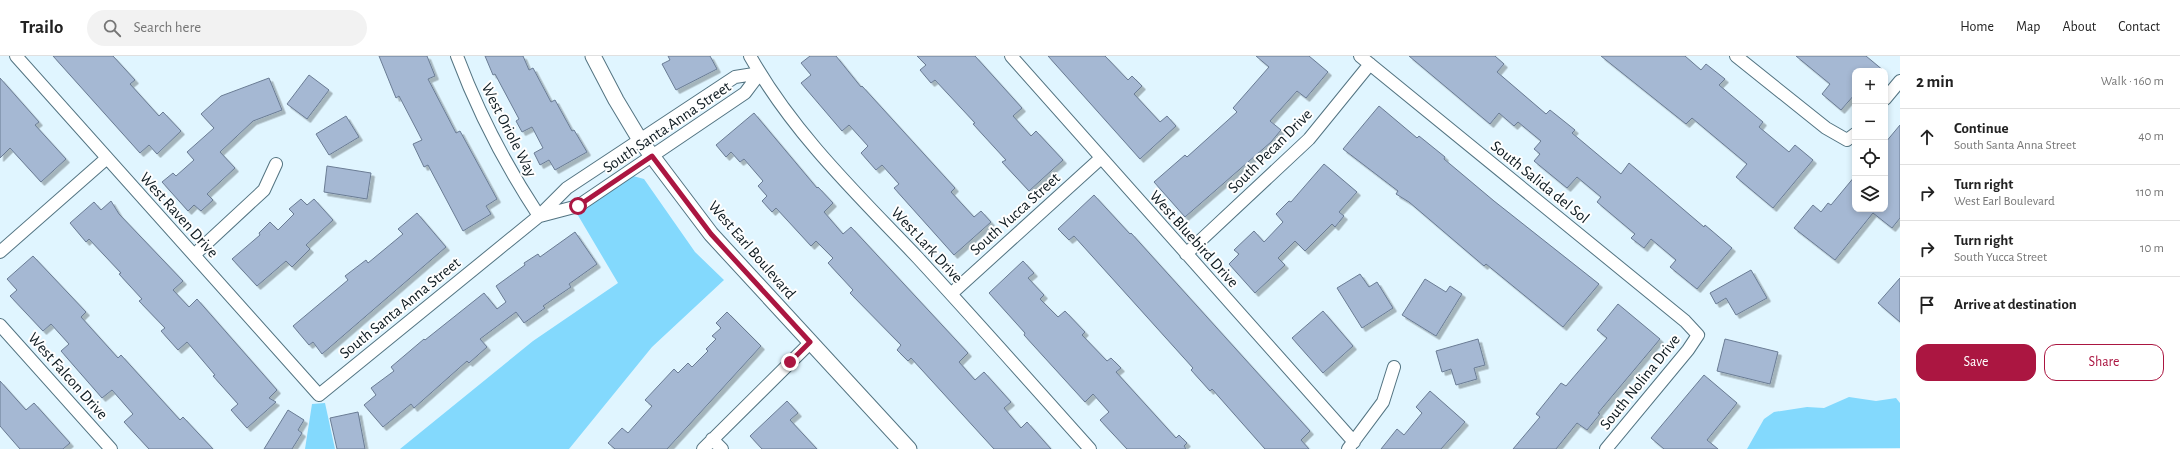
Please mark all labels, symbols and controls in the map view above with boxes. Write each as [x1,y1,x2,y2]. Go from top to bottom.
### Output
search box [87,10,367,46]
icon: search [101,17,123,39]
text: Trailo [20,18,63,37]
text: Search here [133,20,201,35]
text: Home [1960,20,1994,34]
text: Map [2016,20,2040,34]
text: About [2062,20,2096,34]
text: Contact [2118,20,2160,34]
map controls [1852,68,1888,212]
button: + [1852,68,1888,104]
text: 2 min [1916,73,1954,90]
text: Walk · 160 m [2101,75,2164,88]
street label: South Santa Anna Street [600,78,734,176]
street label: West Oriole Way [478,80,540,180]
button: − [1852,104,1888,140]
street label: South Pecan Drive [1225,106,1315,196]
text: Continue [1954,121,2009,136]
icon: ahead [1916,126,1938,148]
text: 40 m [2138,130,2164,143]
street label: South Salida del Sol [1488,138,1592,226]
text: South Santa Anna Street [1954,139,2076,152]
button: locate [1852,140,1888,176]
street label: West Raven Drive [137,169,221,261]
street label: South Yucca Street [967,170,1063,258]
button: layers [1852,176,1888,212]
text: Turn right [1954,177,2013,192]
icon: right [1916,182,1938,204]
text: 110 m [2136,186,2164,199]
street label: West Bluebird Drive [1147,188,1241,290]
text: West Earl Boulevard [1954,195,2055,208]
route start [569,197,587,215]
street label: West Earl Boulevard [705,198,799,302]
street label: West Lark Drive [888,204,966,286]
text: Turn right [1954,233,2013,248]
icon: right [1916,238,1938,260]
text: 10 m [2140,242,2164,255]
text: South Yucca Street [1954,251,2047,264]
street label: South Santa Anna Street [337,254,463,362]
icon: arrive [1916,294,1938,316]
text: Arrive at destination [1954,297,2077,312]
street label: West Falcon Drive [25,330,111,422]
street label: South Nolina Drive [1597,331,1683,433]
button: Save [1916,344,2036,381]
button: Share [2044,344,2164,381]
route end [781,353,799,371]

